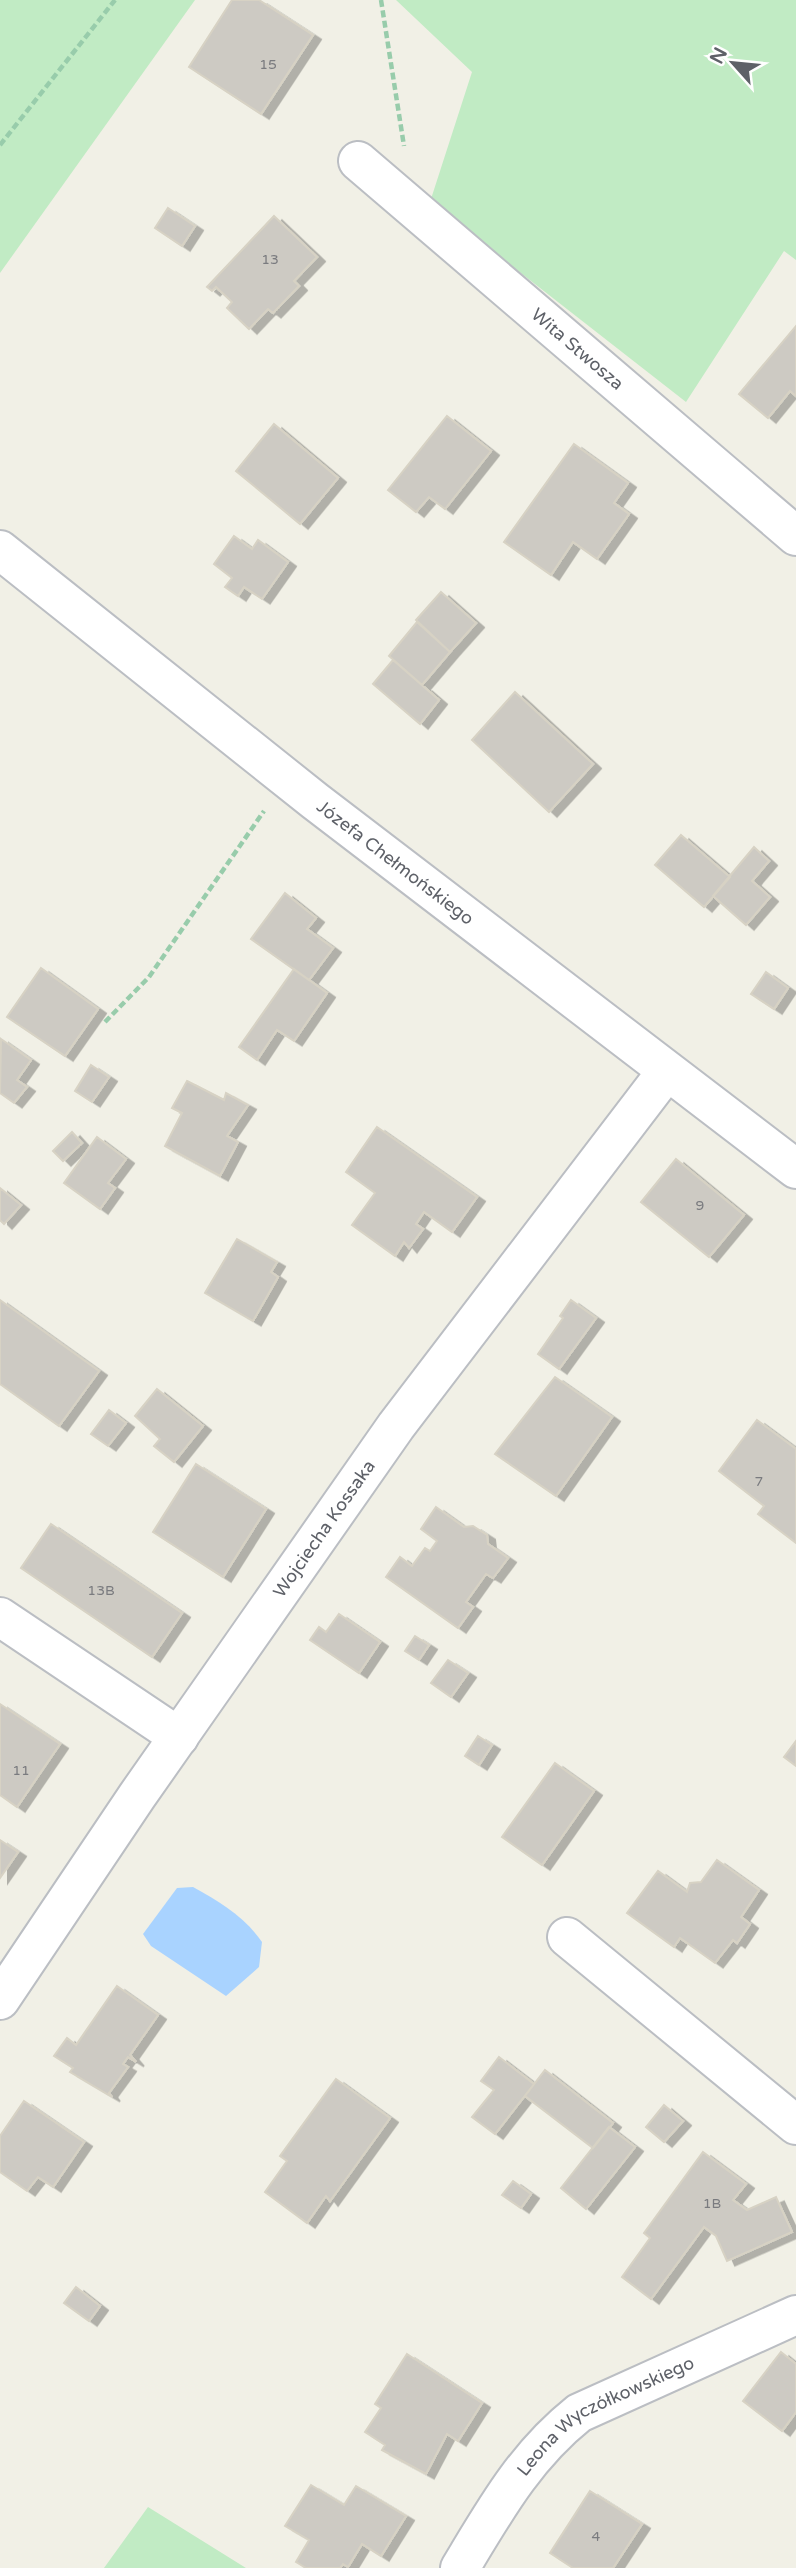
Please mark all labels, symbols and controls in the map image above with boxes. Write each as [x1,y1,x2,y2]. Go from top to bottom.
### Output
north arrow [698,28,768,98]
text: N [705,44,732,68]
house number: 15 [259,56,277,73]
house number: 13 [261,251,279,268]
street label: Wita Stwosza [527,303,628,395]
street label: Józefa Chełmońskiego [312,795,478,930]
house number: 9 [696,1197,704,1214]
street label: Wojciecha Kossaka [268,1456,380,1602]
house number: 7 [755,1473,763,1490]
house number: 13B [87,1582,115,1599]
house number: 11 [12,1762,30,1779]
house number: 1B [703,2195,721,2212]
street label: Leona Wyczółkowskiego [512,2351,698,2480]
house number: 4 [592,2528,601,2545]

